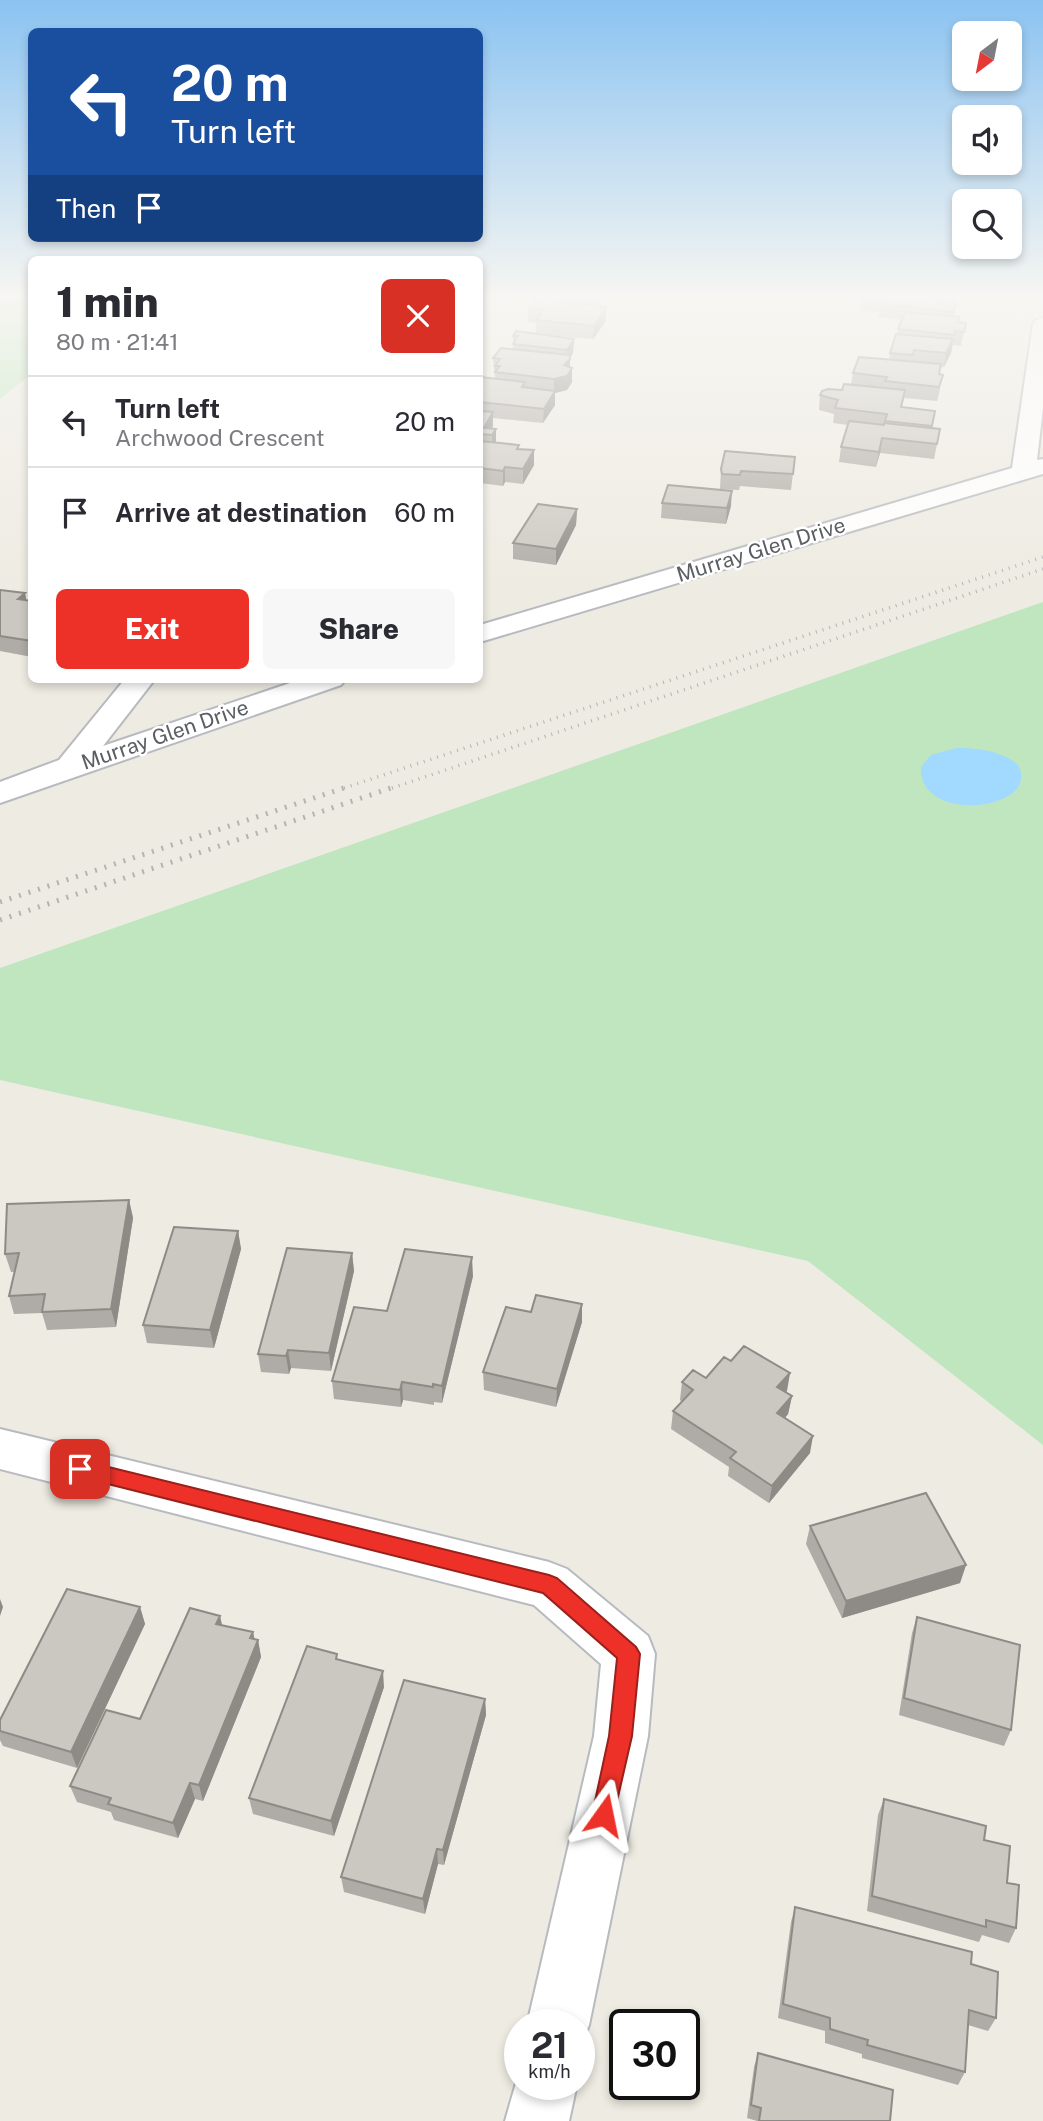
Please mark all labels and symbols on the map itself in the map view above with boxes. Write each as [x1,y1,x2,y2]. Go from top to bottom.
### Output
north arrow [952,21,1022,91]
street label: Murray Glen Drive [673,512,848,587]
street label: Murray Glen Drive [78,694,252,775]
pin [50,1439,110,1499]
position arrow [567,1778,641,1852]
speed limit sign: 30 [609,2009,700,2100]

